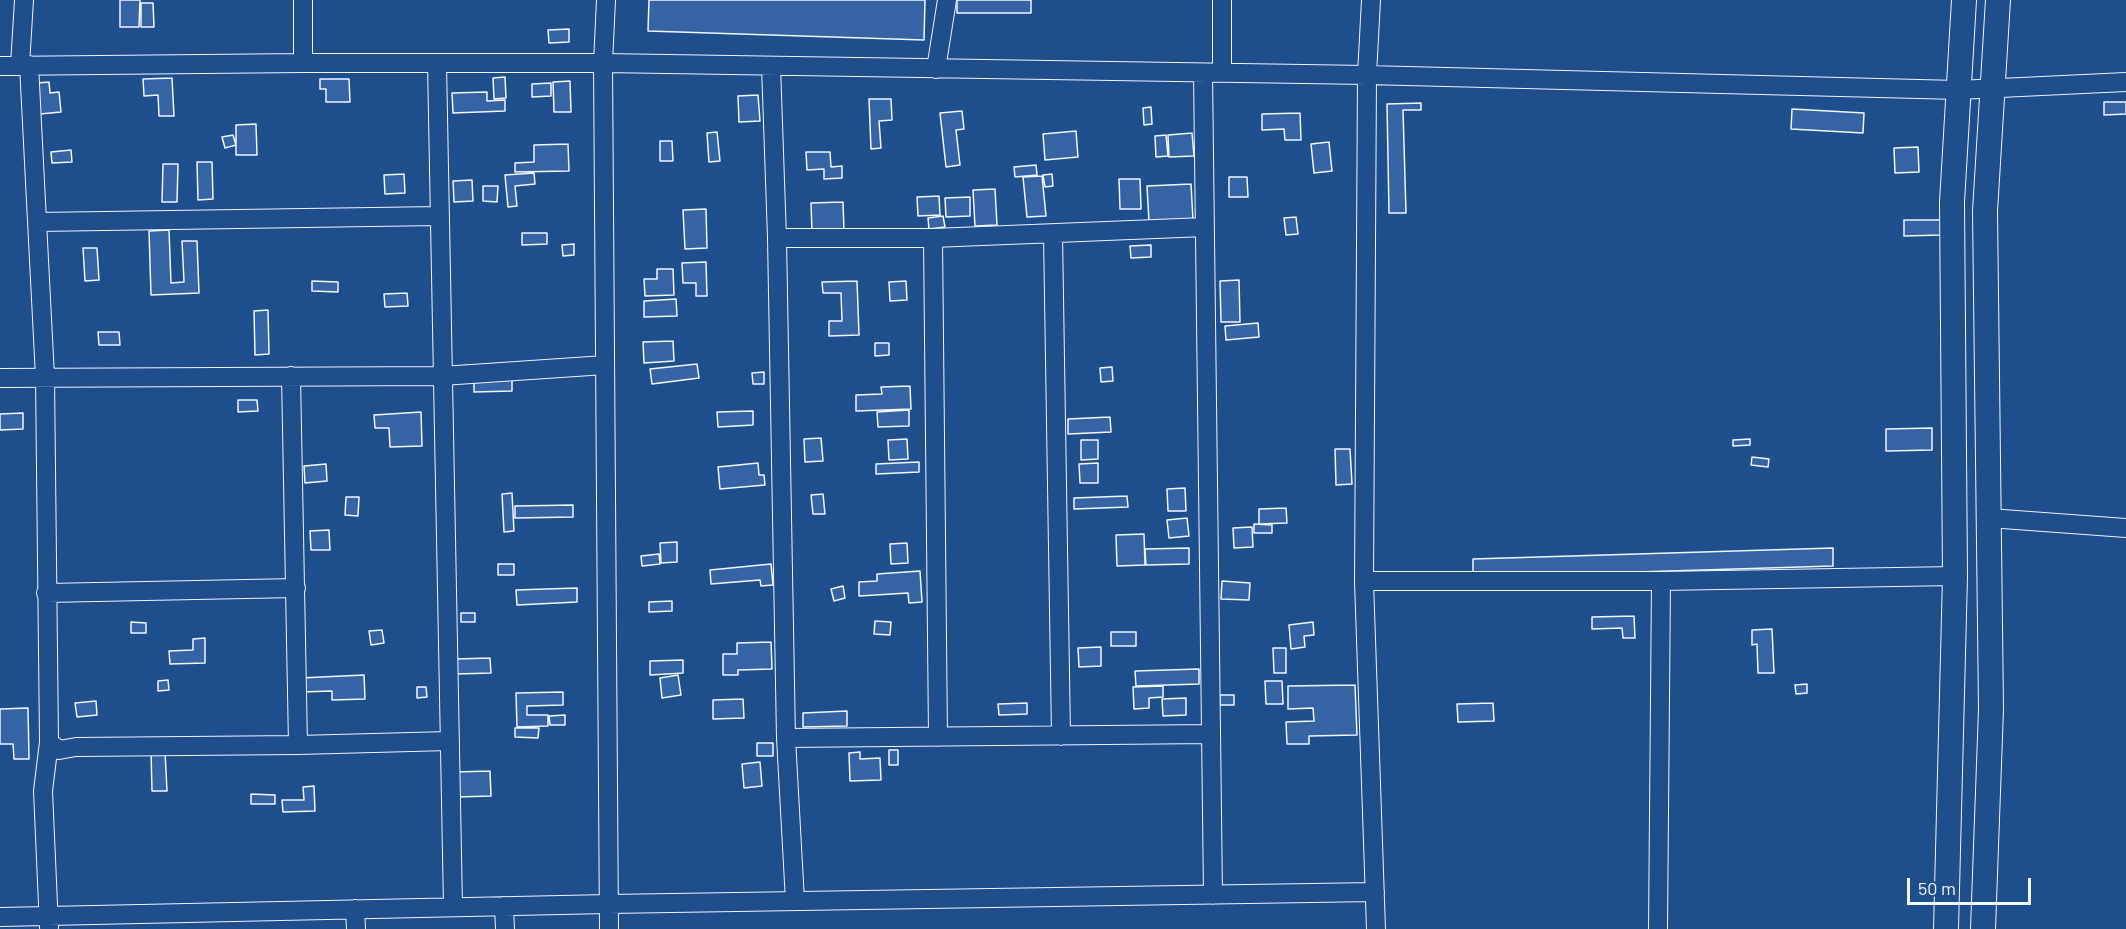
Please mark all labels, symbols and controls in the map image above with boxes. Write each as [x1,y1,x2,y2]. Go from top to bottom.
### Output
scale bar [1910,866,2034,904]
text: 50 m [1918,877,1956,899]

